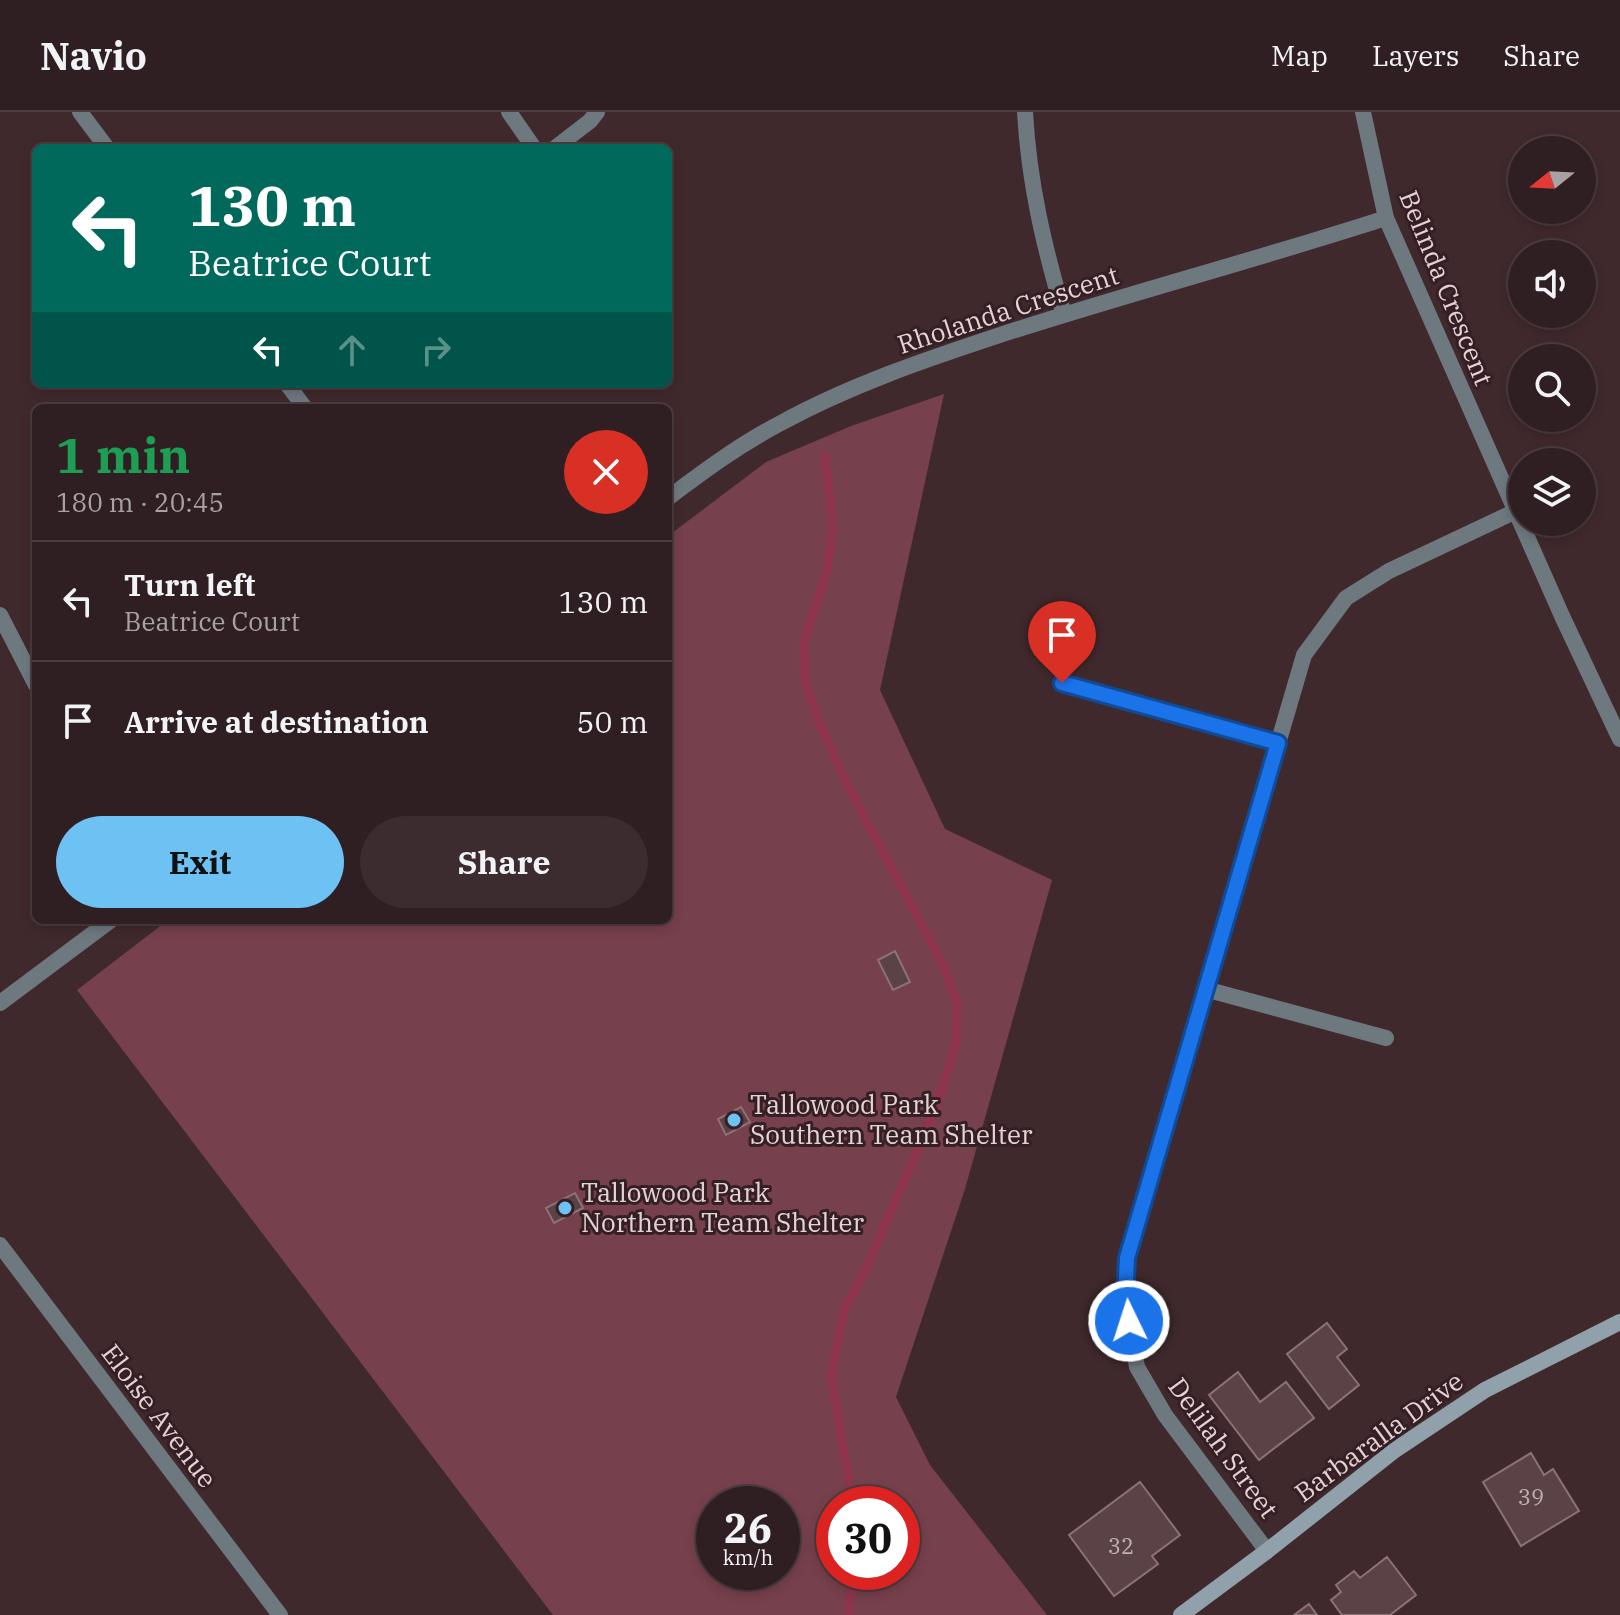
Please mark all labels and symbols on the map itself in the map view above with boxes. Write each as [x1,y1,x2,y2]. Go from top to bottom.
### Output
north arrow [1508,136,1596,224]
street label: Belinda Crescent [1392,185,1502,390]
street label: Rholanda Crescent [893,257,1123,361]
pin [1028,601,1096,683]
place label: Tallowood Park Southern Team Shelter [750,1087,1033,1151]
marker: Tallowood Park Southern Team Shelter [725,1111,743,1129]
place label: Tallowood Park Northern Team Shelter [581,1175,864,1239]
marker: Tallowood Park Northern Team Shelter [556,1199,574,1217]
position arrow [1087,1279,1171,1363]
street label: Eloise Avenue [95,1337,225,1494]
street label: Barbaralla Drive [1287,1364,1469,1509]
street label: Delilah Street [1161,1370,1286,1524]
house number: 39 [1518,1482,1544,1511]
speed limit sign: 30 [816,1486,920,1590]
house number: 32 [1108,1531,1134,1560]

